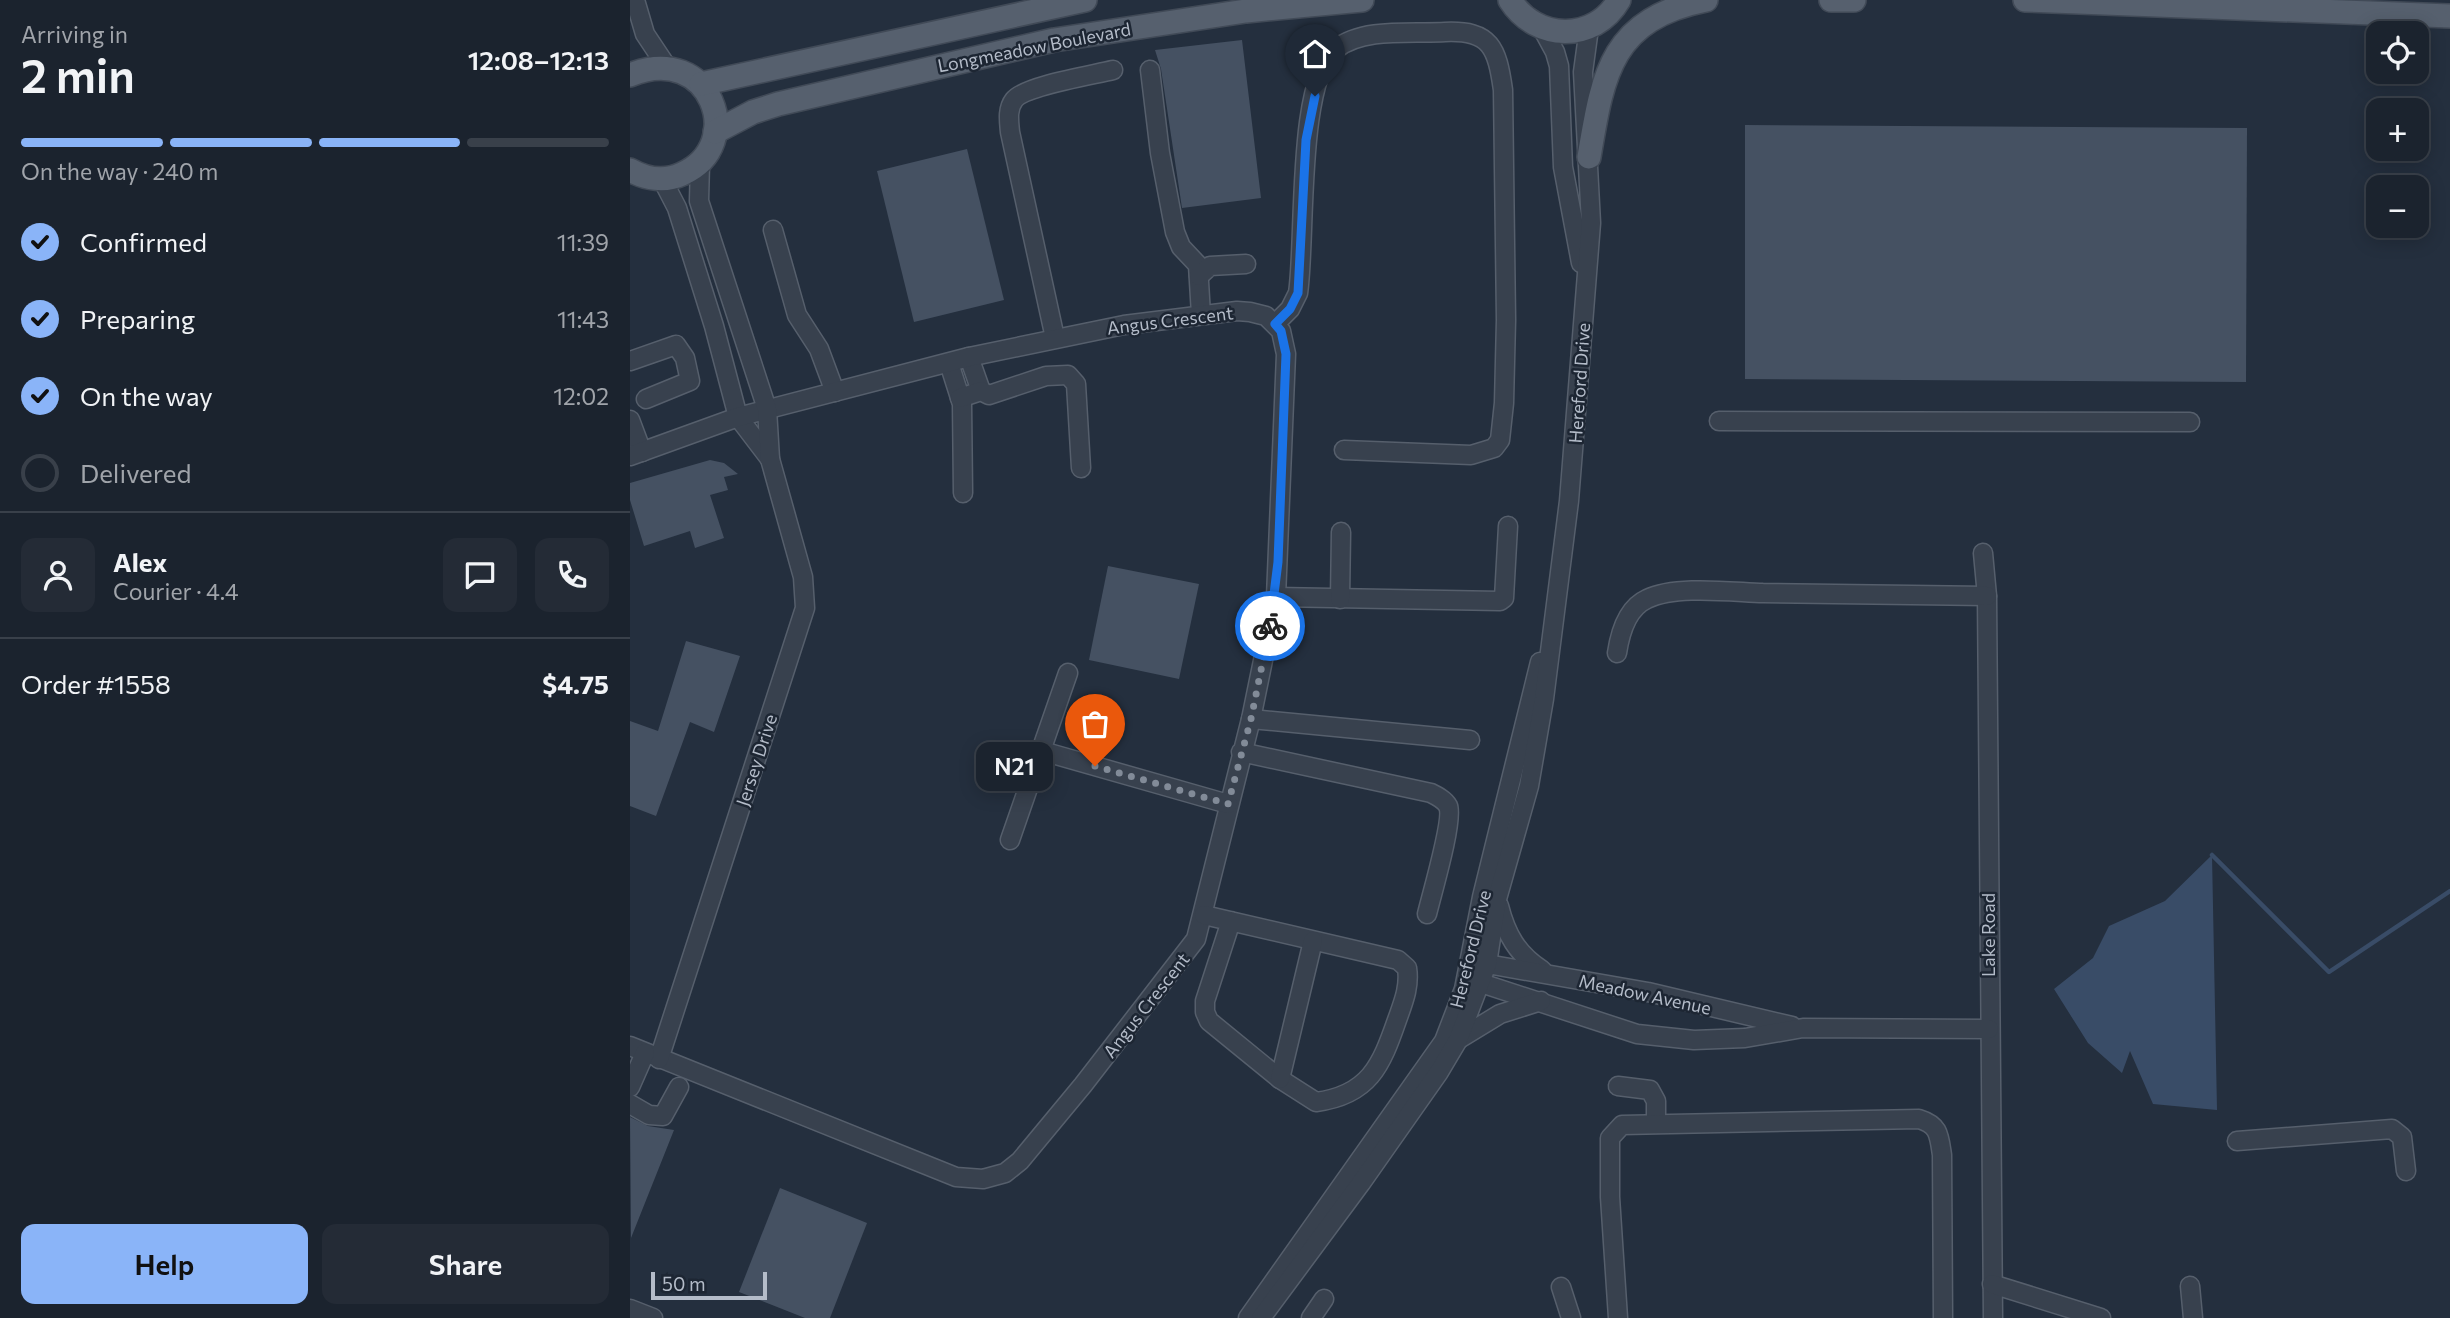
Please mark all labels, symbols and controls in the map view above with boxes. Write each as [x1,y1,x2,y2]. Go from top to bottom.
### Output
street label: Longmeadow Boulevard [935,17,1133,77]
text: Arriving in [21,20,128,48]
map controls [2366,21,2429,238]
button: locate [2366,21,2429,84]
pin [1285,24,1345,96]
icon: home [1296,35,1334,73]
text: 12:08–12:13 [468,44,609,75]
text: 2 min [21,46,135,102]
button: + [2366,98,2429,161]
text: On the way · 240 m [21,157,218,185]
button: − [2366,175,2429,238]
icon: check [21,223,59,261]
text: Confirmed [80,226,207,257]
text: 11:39 [557,228,609,256]
icon: check [21,300,59,338]
street label: Angus Crescent [1106,301,1234,339]
text: Preparing [80,303,195,334]
text: 11:43 [557,305,609,333]
street label: Hereford Drive [1564,322,1594,444]
icon: check [21,377,59,415]
text: On the way [80,380,213,411]
text: 12:02 [553,382,609,410]
text: Delivered [80,457,191,488]
button: person [21,538,95,612]
button: chat [443,538,517,612]
button: phone [535,538,609,612]
text: Alex [113,546,167,577]
text: Courier · 4.4 [113,577,239,605]
courier [1235,591,1305,661]
icon: bike [1251,607,1289,645]
text: Order #1558 [21,668,171,699]
text: $4.75 [542,668,609,699]
pin [1065,694,1125,766]
icon: bag [1076,705,1114,743]
street label: Jersey Drive [731,711,781,809]
callout: N21 [976,742,1053,790]
text: N21 [994,752,1035,780]
street label: Hereford Drive [1445,888,1495,1010]
street label: Lake Road [1977,893,1999,977]
street label: Angus Crescent [1098,948,1194,1062]
street label: Meadow Avenue [1577,969,1713,1019]
button: Help [21,1224,308,1304]
button: Share [322,1224,609,1304]
scale bar [651,1269,766,1301]
text: 50 m [662,1272,706,1295]

